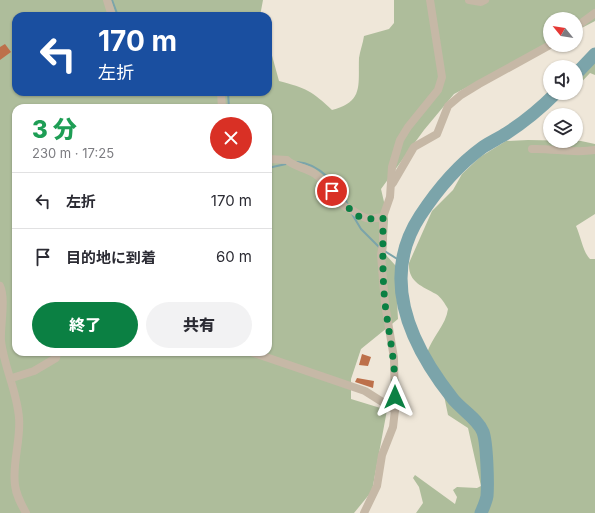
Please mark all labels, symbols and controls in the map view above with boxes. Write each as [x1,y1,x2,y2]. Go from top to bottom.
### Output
north arrow [543,12,583,52]
map controls [543,12,583,148]
text: 170 m [98,24,177,58]
icon: left [32,28,84,80]
button: sound [543,60,583,100]
text: 左折 [98,62,134,83]
button: layers [543,108,583,148]
text: 3 分 [32,115,77,144]
button: close [210,117,252,159]
text: 230 m · 17:25 [32,145,114,161]
pin [315,174,349,208]
icon: arrive [321,180,343,202]
icon: left [32,190,54,212]
text: 170 m [211,191,252,210]
text: 左折 [66,192,96,211]
icon: arrive [32,246,54,268]
text: 60 m [216,247,252,266]
text: 目的地に到着 [66,248,156,267]
button: 終了 [32,302,138,348]
button: 共有 [146,302,252,348]
position arrow [374,376,416,418]

